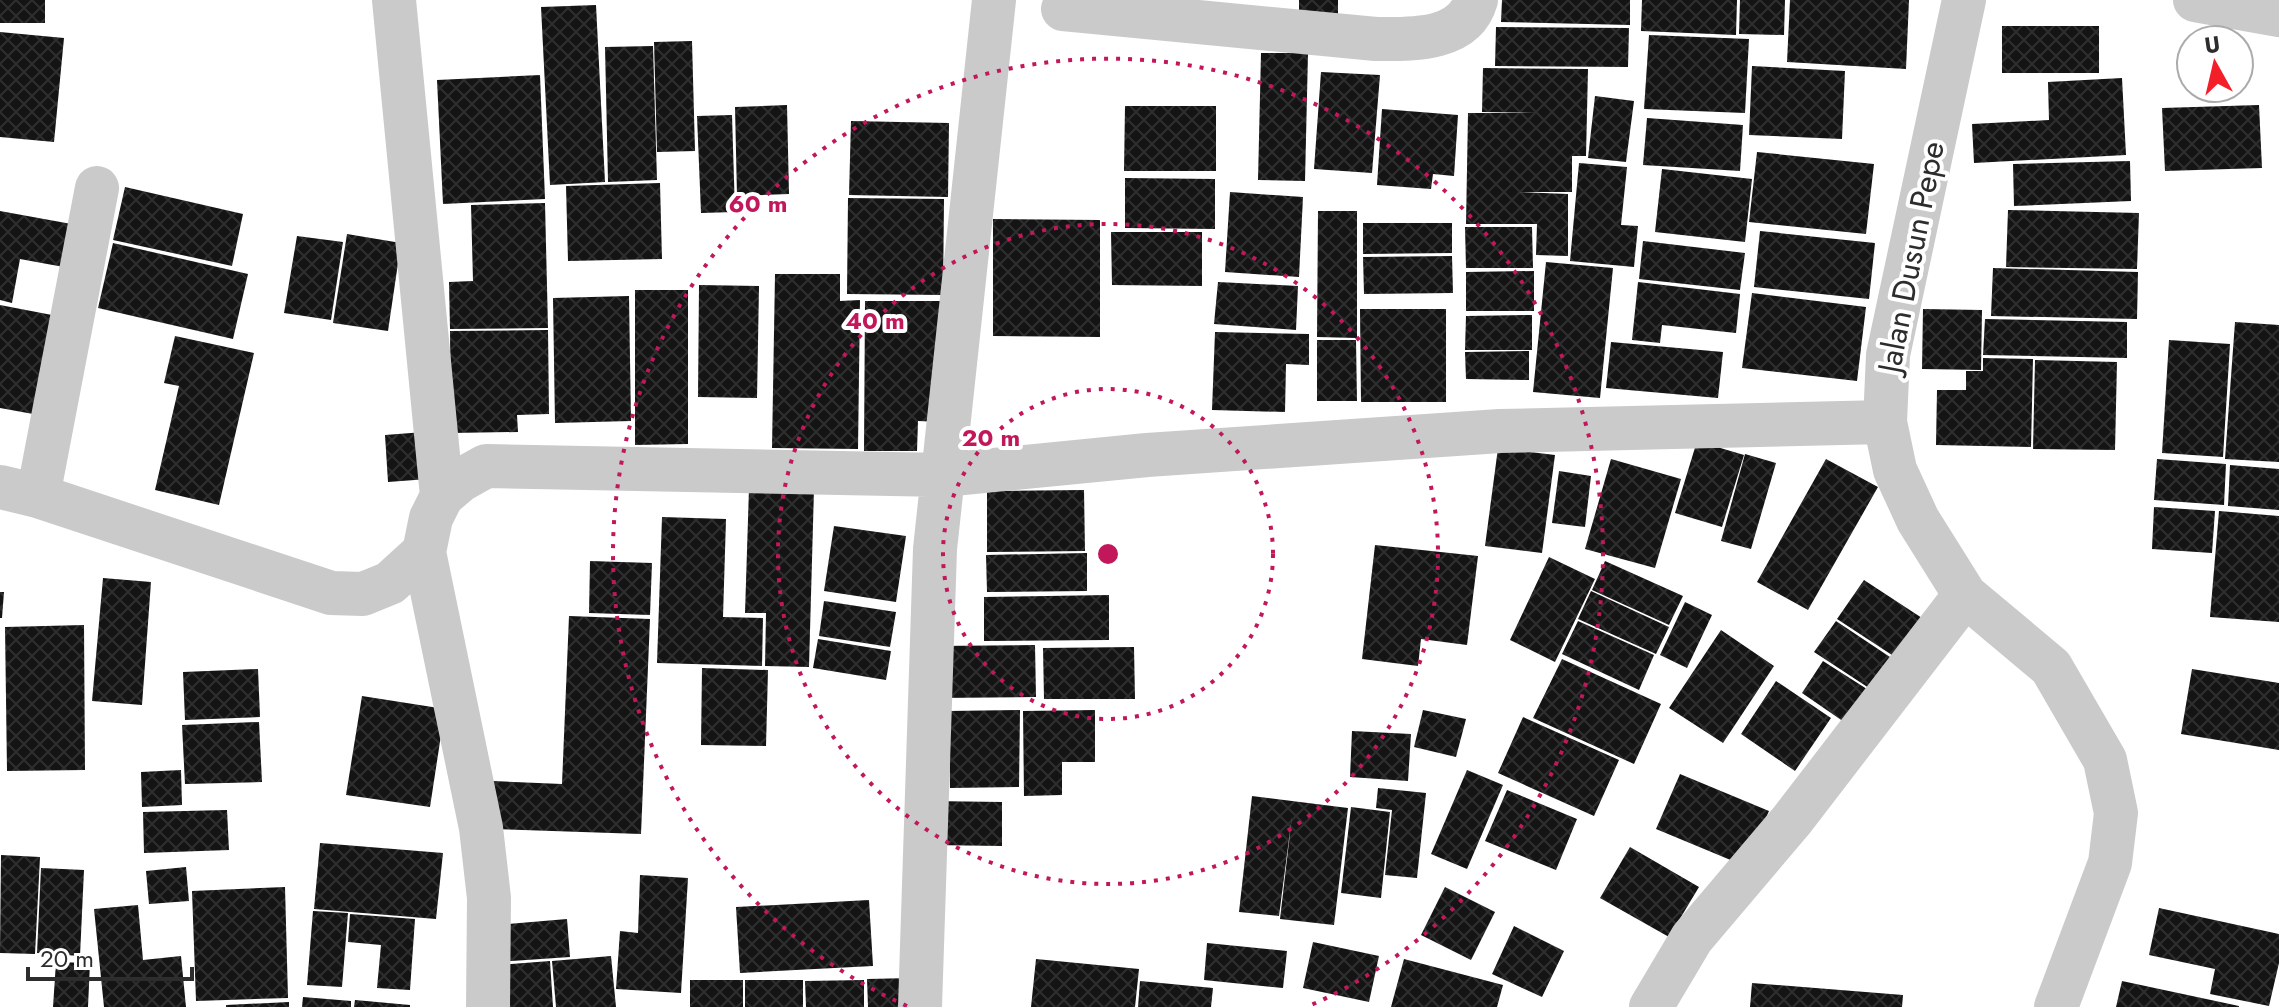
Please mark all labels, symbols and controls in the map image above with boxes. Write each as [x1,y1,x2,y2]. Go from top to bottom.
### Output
north arrow [2175,24,2255,104]
text: U [2202,27,2222,61]
street label: Jalan Dusun Pepe [1865,137,1956,380]
text: 60 m [729,186,787,221]
text: 40 m [845,303,905,338]
text: 20 m [962,420,1020,455]
centre of rings [1094,540,1122,568]
scale bar [28,931,192,981]
text: 20 m [40,941,94,976]

